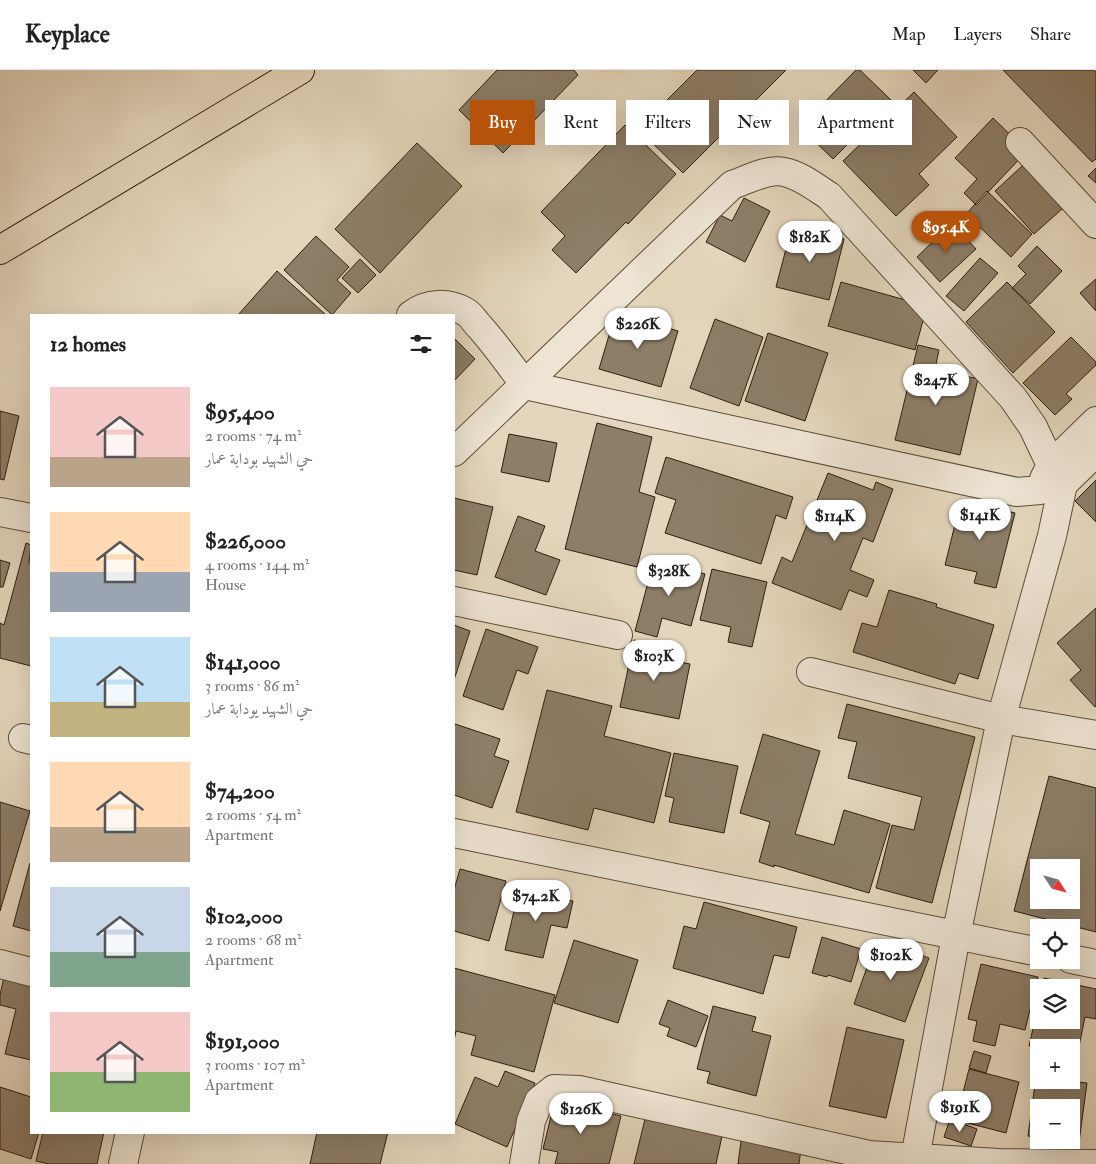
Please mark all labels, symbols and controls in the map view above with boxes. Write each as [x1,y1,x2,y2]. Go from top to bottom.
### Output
text: Keyplace [25,19,110,50]
text: Map [892,23,926,46]
text: Layers [954,23,1002,46]
text: Share [1030,23,1071,46]
chip: Buy [470,100,535,145]
chip: Rent [545,100,616,145]
chip: Filters [626,100,709,145]
chip: New [719,100,789,145]
chip: Apartment [799,100,912,145]
pin: $95.4K [905,210,987,253]
text: $95.4K [922,217,970,237]
pin: $182K [775,220,845,263]
text: $182K [789,227,831,247]
pin: $226K [603,308,673,350]
text: $226K [616,314,660,334]
icon: filters [407,330,435,358]
text: 12 homes [50,331,126,358]
pin: $247K [901,364,971,406]
text: $247K [914,370,958,390]
text: $95,400 [205,399,275,426]
icon: home [90,407,150,467]
text: 2 rooms · 74 m² [205,426,301,446]
text: حي الشهيد بودابة عمار [205,449,313,469]
pin: $141K [945,498,1015,541]
pin: $114K [800,500,870,542]
text: $141K [960,505,1000,525]
text: $114K [815,506,855,526]
text: $226,000 [205,528,286,555]
icon: home [90,532,150,592]
pin: $328K [634,554,704,597]
text: 4 rooms · 144 m² [205,555,309,575]
text: $328K [648,561,690,581]
text: House [205,575,246,595]
pin: $103K [619,640,689,682]
text: $103K [634,646,674,666]
text: $141,000 [205,649,281,676]
icon: home [90,657,150,717]
text: 3 rooms · 86 m² [205,676,299,696]
text: حي الشهيد يودابة عمار [205,699,313,719]
text: $74,200 [205,778,275,805]
icon: home [90,782,150,842]
text: 2 rooms · 54 m² [205,805,301,825]
text: Apartment [205,825,273,845]
north arrow [1030,859,1080,909]
map controls [1030,859,1080,1149]
pin: $74.2K [495,880,577,922]
text: $74.2K [512,886,560,906]
text: $102,000 [205,903,283,930]
icon: home [90,907,150,967]
button: locate [1030,919,1080,969]
text: 2 rooms · 68 m² [205,930,301,950]
pin: $102K [856,938,926,981]
text: $102K [870,945,912,965]
text: Apartment [205,950,273,970]
button: layers [1030,979,1080,1029]
text: $191,000 [205,1028,280,1055]
icon: home [90,1032,150,1092]
button: + [1030,1039,1080,1089]
text: 3 rooms · 107 m² [205,1055,305,1075]
text: Apartment [205,1075,273,1095]
pin: $191K [925,1090,995,1133]
pin: $126K [546,1092,616,1135]
text: $191K [940,1097,980,1117]
text: $126K [560,1099,602,1119]
button: − [1030,1099,1080,1149]

